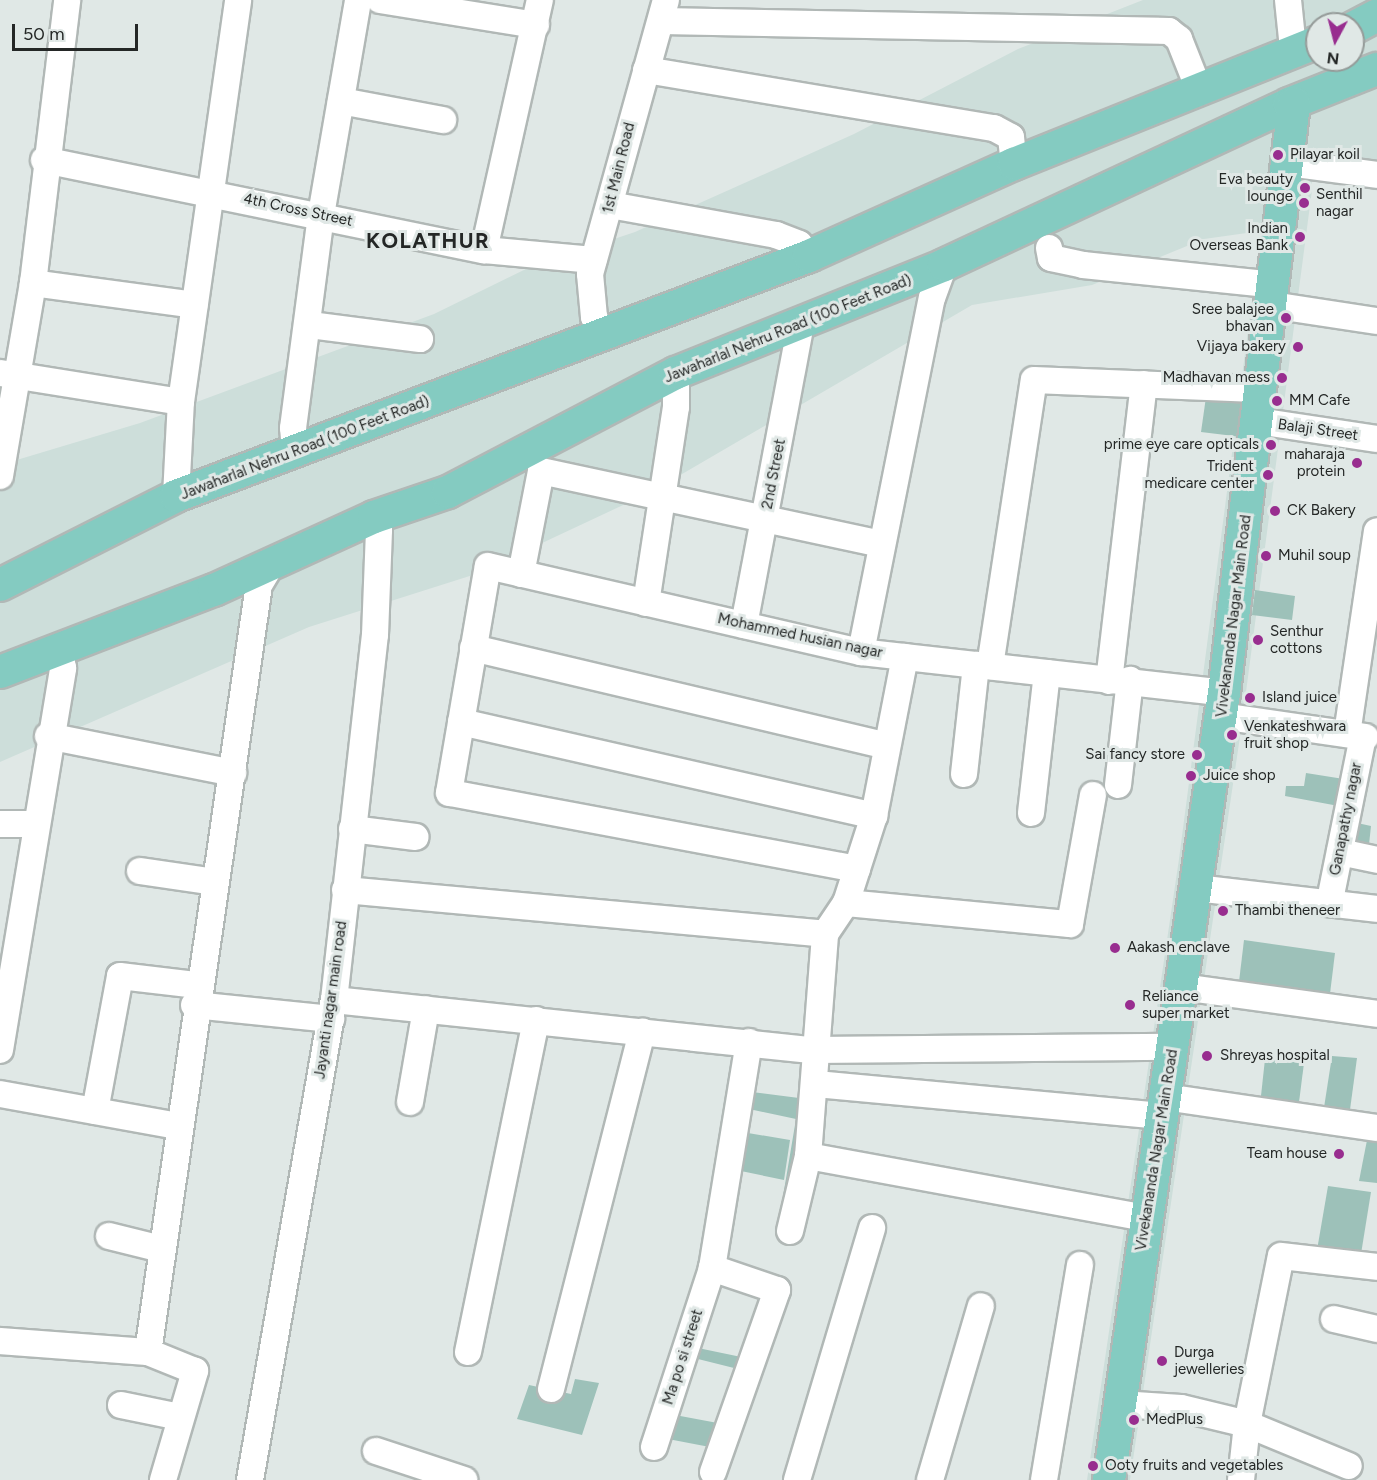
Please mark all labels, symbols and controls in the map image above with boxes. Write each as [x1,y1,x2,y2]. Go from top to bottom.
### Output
scale bar [15,12,141,50]
north arrow [1305,12,1365,72]
text: 50 m [23,23,65,45]
text: N [1326,48,1340,69]
street label: 1st Main Road [599,121,639,215]
place label: Pilayar koil [1290,146,1360,164]
marker: Pilayar koil [1271,148,1285,162]
place label: Eva beauty lounge [1219,170,1293,205]
marker: Eva beauty lounge [1298,181,1312,195]
place label: Senthil nagar [1316,185,1363,220]
street label: 4th Cross Street [242,190,354,230]
marker: Senthil nagar [1297,196,1311,210]
place label: Indian Overseas Bank [1189,219,1288,254]
district label: KOLATHUR [366,228,490,254]
marker: Indian Overseas Bank [1293,230,1307,244]
street label: Jawaharlal Nehru Road (100 Feet Road) [662,271,914,387]
place label: Sree balajee bhavan [1192,300,1274,335]
marker: Sree balajee bhavan [1279,311,1293,325]
place label: Vijaya bakery [1197,338,1286,356]
marker: Vijaya bakery [1291,340,1305,354]
place label: Madhavan mess [1163,369,1270,387]
marker: Madhavan mess [1275,371,1289,385]
street label: Jawaharlal Nehru Road (100 Feet Road) [178,392,432,504]
place label: MM Cafe [1289,392,1350,410]
marker: MM Cafe [1270,394,1284,408]
street label: Balaji Street [1277,415,1359,445]
place label: prime eye care opticals [1104,436,1259,454]
street label: 2nd Street [758,437,790,511]
marker: prime eye care opticals [1264,438,1278,452]
place label: maharaja protein [1284,445,1345,480]
marker: maharaja protein [1350,456,1364,470]
place label: Trident medicare center [1144,457,1254,492]
marker: Trident medicare center [1259,466,1277,484]
place label: CK Bakery [1287,502,1356,520]
marker: CK Bakery [1268,504,1282,518]
street label: Vivekananda Nagar Main Road [1213,514,1255,718]
place label: Muhil soup [1278,547,1351,565]
marker: Muhil soup [1259,549,1273,563]
street label: Mohammed husian nagar [716,610,884,662]
place label: Senthur cottons [1270,622,1323,657]
marker: Senthur cottons [1251,633,1265,647]
place label: Island juice [1262,689,1337,707]
marker: Island juice [1243,691,1257,705]
place label: Venkateshwara fruit shop [1244,717,1346,752]
marker: Venkateshwara fruit shop [1225,728,1239,742]
place label: Sai fancy store [1085,746,1185,764]
marker: Sai fancy store [1190,748,1204,762]
street label: Ganapathy nagar [1326,761,1366,877]
place label: Juice shop [1203,767,1276,785]
marker: Juice shop [1184,769,1198,783]
place label: Thambi theneer [1235,902,1340,920]
marker: Thambi theneer [1216,904,1230,918]
street label: Jayanti nagar main road [311,920,351,1080]
place label: Aakash enclave [1127,939,1230,957]
marker: Aakash enclave [1108,941,1122,955]
place label: Reliance super market [1142,987,1230,1022]
marker: Reliance super market [1123,998,1137,1012]
marker: Shreyas hospital [1198,1047,1216,1065]
place label: Shreyas hospital [1220,1047,1330,1065]
street label: Vivekananda Nagar Main Road [1132,1048,1182,1252]
place label: Team house [1247,1145,1327,1163]
marker: Team house [1332,1147,1346,1161]
street label: Ma po si street [659,1307,707,1407]
place label: Durga jewelleries [1174,1343,1244,1378]
marker: Durga jewelleries [1155,1354,1169,1368]
place label: MedPlus [1146,1411,1203,1429]
marker: MedPlus [1127,1413,1141,1427]
place label: Ooty fruits and vegetables [1105,1457,1283,1475]
marker: Ooty fruits and vegetables [1086,1459,1100,1473]

